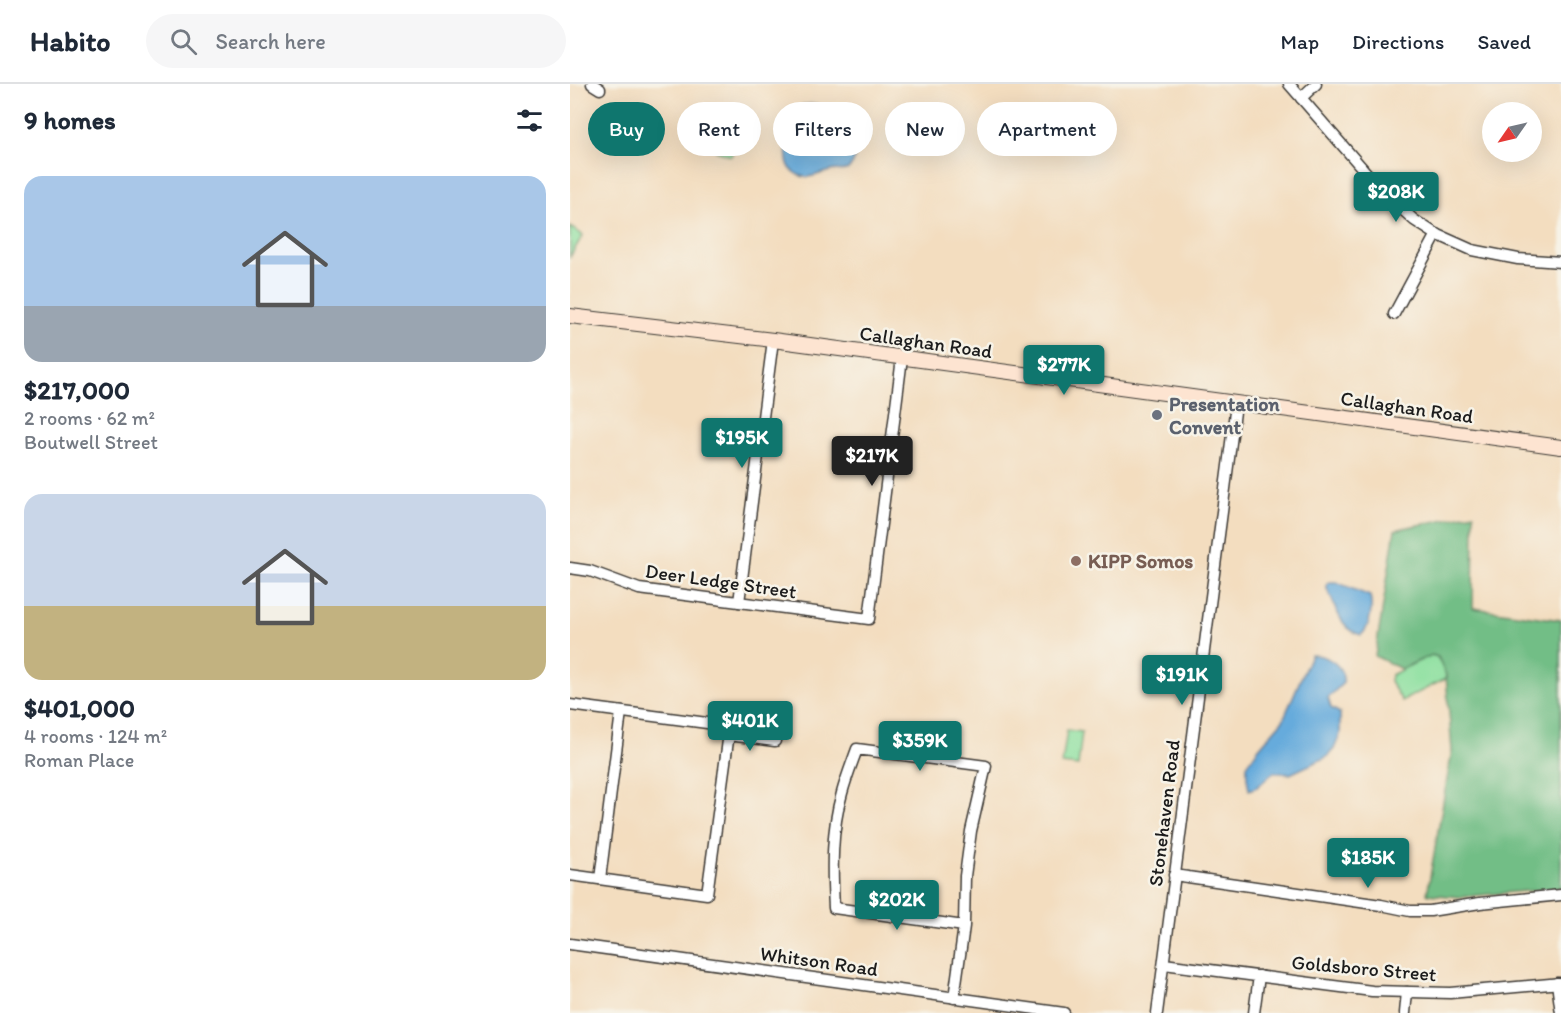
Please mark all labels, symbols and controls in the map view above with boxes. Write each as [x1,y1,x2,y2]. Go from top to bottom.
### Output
search box [146,14,566,68]
text: Habito [30,24,110,58]
icon: search [167,25,200,58]
text: Search here [215,28,326,55]
text: Map [1281,29,1319,54]
text: Directions [1352,29,1444,54]
text: Saved [1477,29,1531,54]
chip: Buy [588,102,665,156]
chip: Rent [677,102,761,156]
chip: Filters [773,102,873,156]
chip: New [885,102,965,156]
chip: Apartment [977,102,1117,156]
north arrow [1482,102,1542,162]
map controls [1482,102,1542,162]
text: 9 homes [24,104,116,136]
icon: filters [513,104,546,137]
pin: $208K [1354,172,1438,223]
text: $208K [1368,179,1424,203]
icon: home [231,215,339,323]
street label: Callaghan Road [858,321,994,363]
pin: $277K [1022,345,1106,396]
text: $277K [1037,352,1091,376]
text: $217,000 [24,374,130,406]
street label: Callaghan Road [1339,386,1475,428]
place label: Presentation Convent [1169,392,1280,439]
text: 2 rooms · 62 m² [24,406,155,430]
marker: Presentation Convent [1150,408,1164,422]
pin: $195K [700,418,784,469]
text: $195K [715,425,769,449]
text: Boutwell Street [24,430,158,454]
pin: $217K [830,436,914,487]
text: $217K [846,443,898,467]
icon: home [231,533,339,641]
place label: KIPP Somos [1088,549,1193,573]
marker: KIPP Somos [1069,554,1083,568]
street label: Deer Ledge Street [644,559,798,603]
pin: $191K [1140,655,1224,706]
text: $191K [1156,662,1208,686]
text: $401,000 [24,692,135,724]
pin: $401K [708,701,792,752]
text: $401K [722,708,778,732]
pin: $359K [878,721,962,772]
text: 4 rooms · 124 m² [24,724,167,748]
text: $359K [893,728,947,752]
street label: Stonehaven Road [1143,738,1185,888]
text: Roman Place [24,748,134,772]
pin: $185K [1326,838,1410,889]
text: $185K [1341,845,1395,869]
pin: $202K [855,880,939,931]
text: $202K [869,887,925,911]
street label: Whitson Road [759,941,880,981]
street label: Goldsboro Street [1291,950,1438,986]

